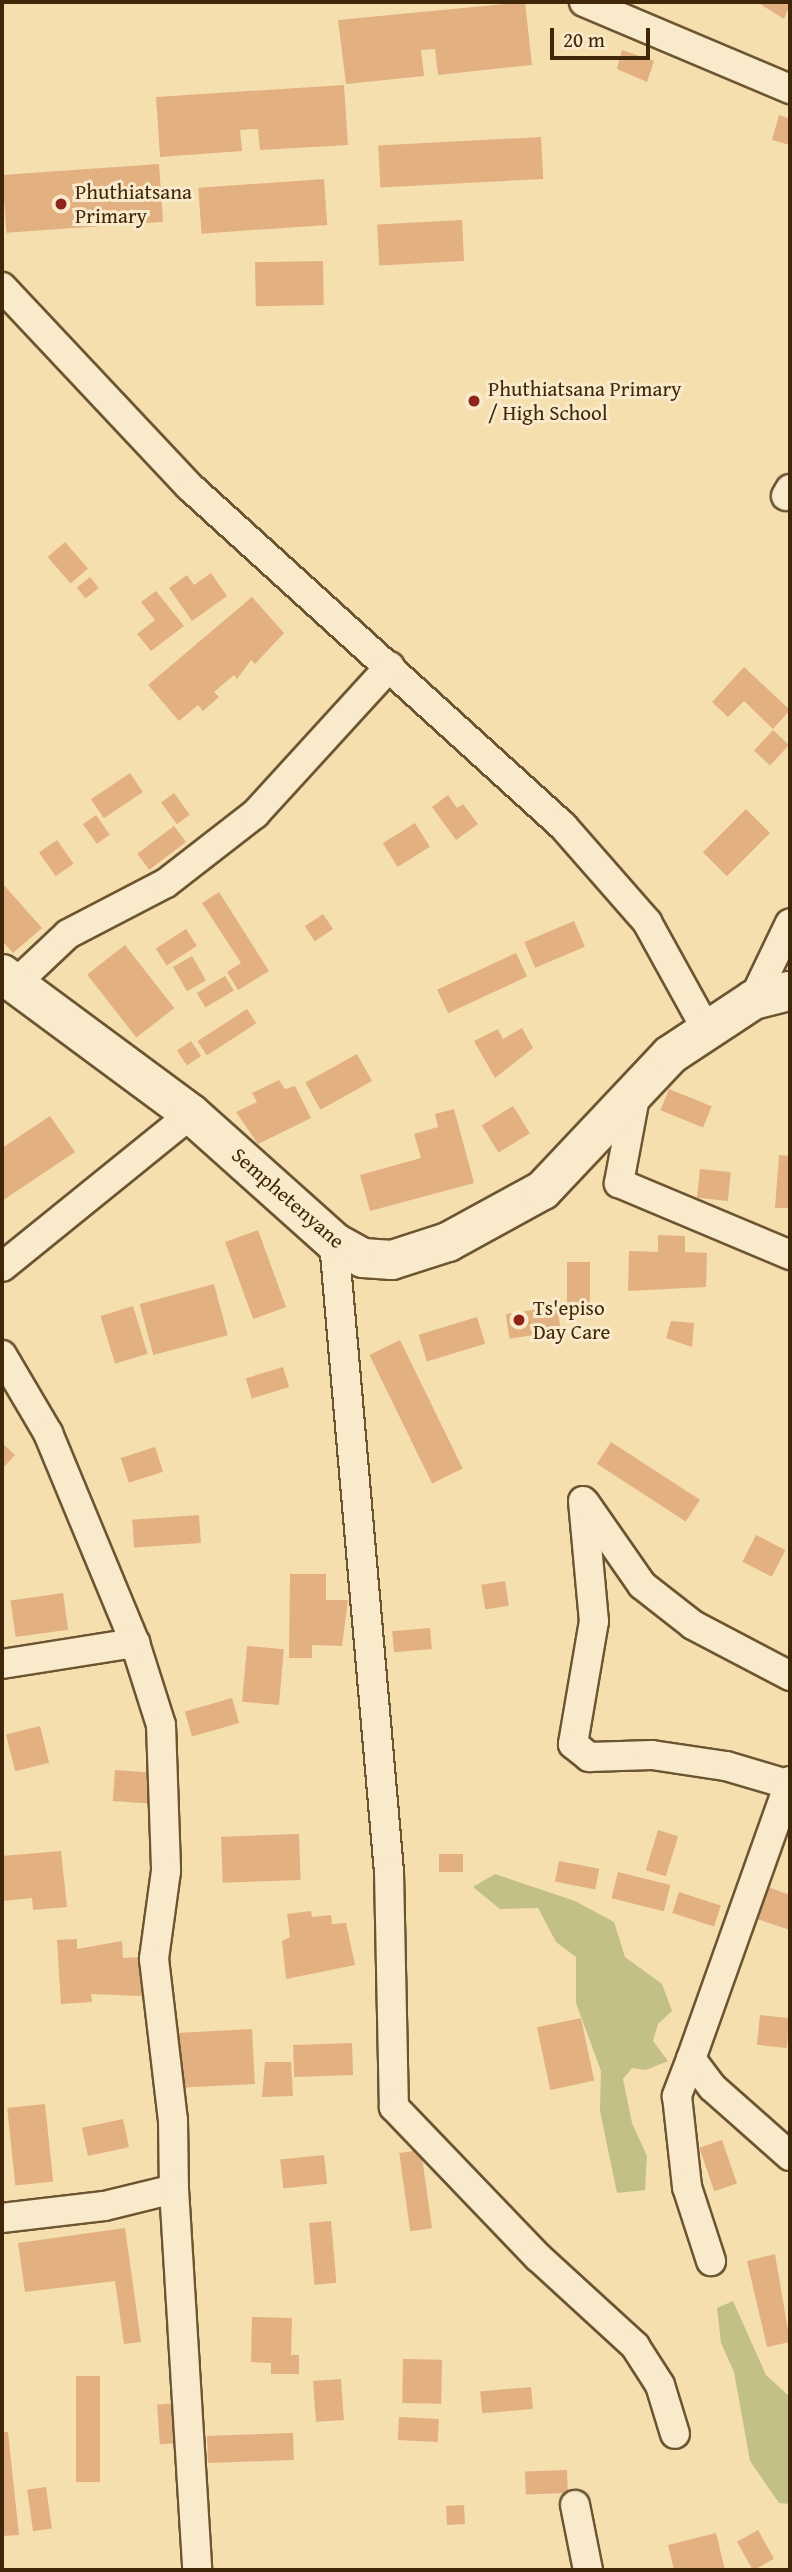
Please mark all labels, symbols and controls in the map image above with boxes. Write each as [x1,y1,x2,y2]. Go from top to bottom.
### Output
scale bar [554,14,654,58]
text: 20 m [563,24,605,55]
place label: Phuthiatsana Primary [75,179,192,229]
marker: Phuthiatsana Primary [53,196,69,212]
place label: Phuthiatsana Primary / High School [488,376,682,426]
marker: Phuthiatsana Primary / High School [466,393,482,409]
street label: Semphetenyane [227,1142,349,1254]
place label: Ts'episo Day Care [533,1295,610,1345]
marker: Ts'episo Day Care [511,1312,527,1328]

